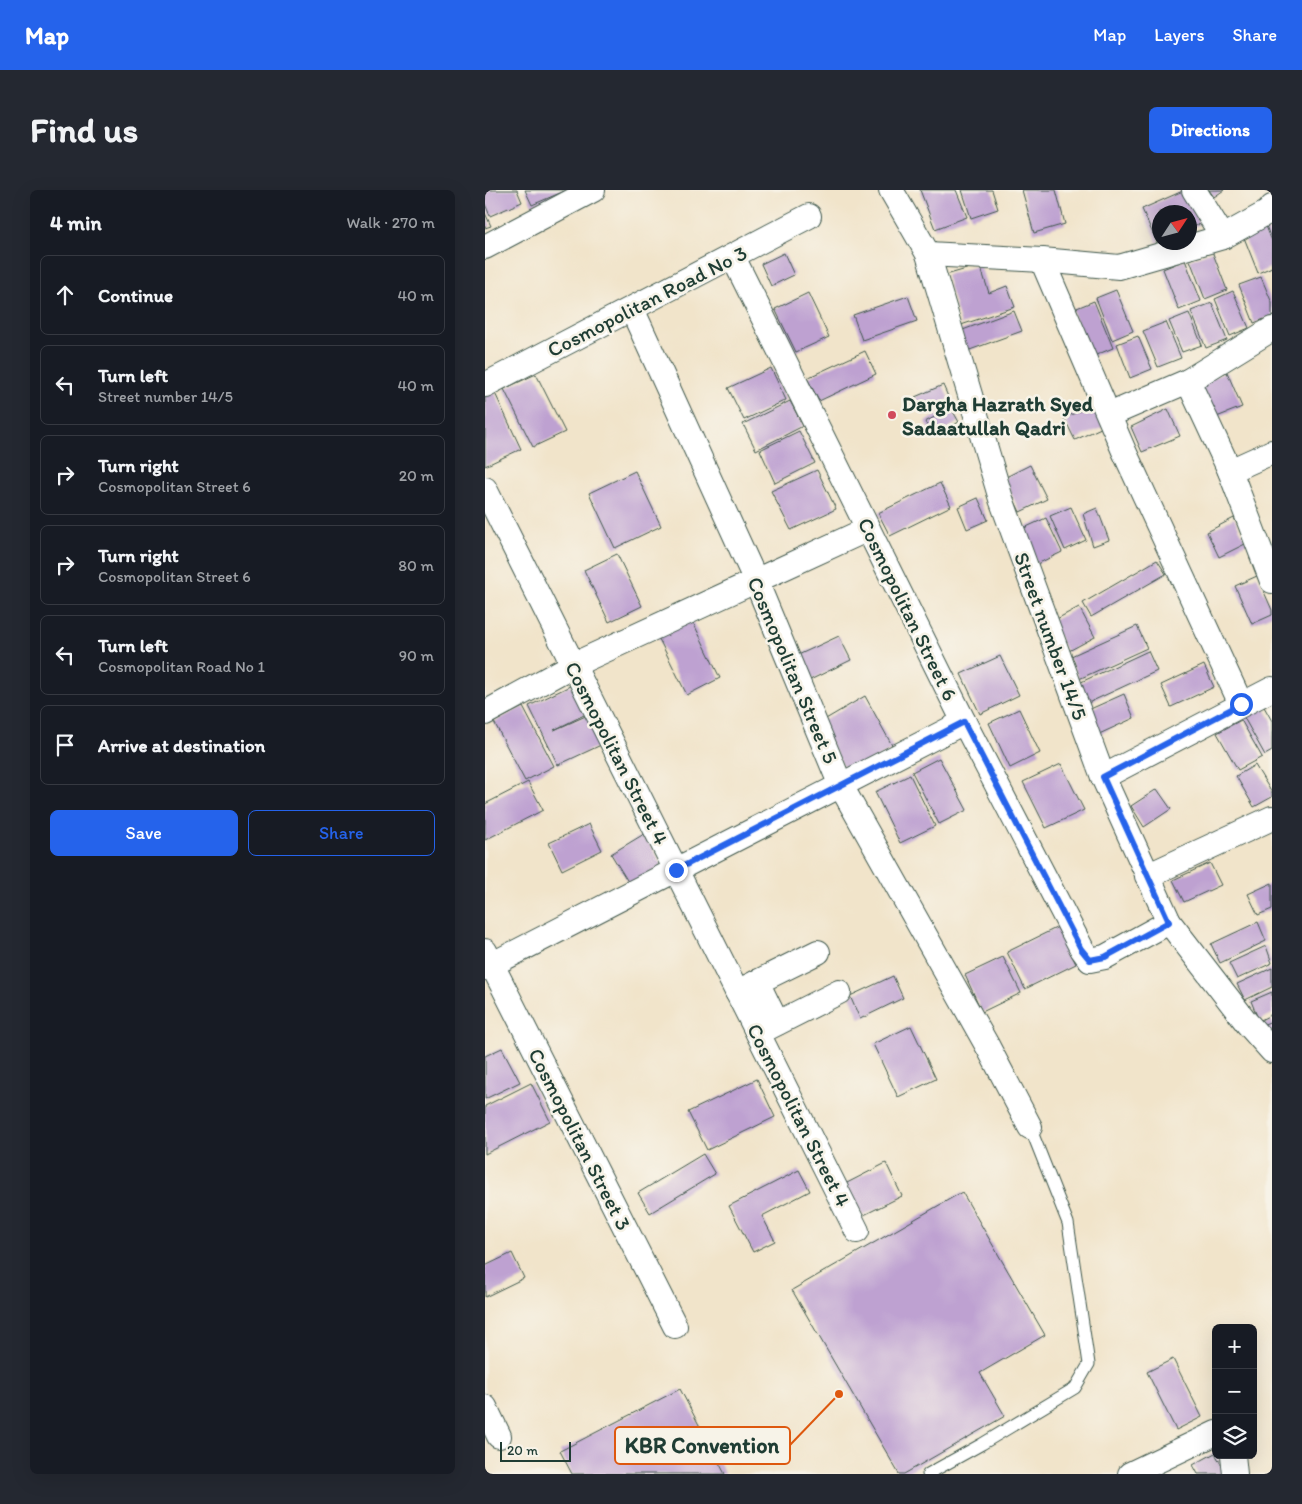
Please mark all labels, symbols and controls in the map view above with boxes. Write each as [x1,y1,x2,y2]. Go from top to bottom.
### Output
text: Map [25,21,69,50]
text: Map [1093,24,1126,46]
text: Layers [1154,24,1204,46]
text: Share [1232,24,1277,46]
button: Directions [1149,107,1272,153]
text: Find us [30,109,138,151]
north arrow [1152,205,1197,250]
text: 4 min [50,210,102,235]
text: Walk · 270 m [347,213,435,232]
street label: Cosmopolitan Road No 3 [543,240,751,362]
icon: ahead [51,281,79,309]
text: Continue [98,284,173,307]
text: 40 m [397,286,434,305]
text: Turn left [98,364,168,387]
icon: left [51,371,79,399]
text: 40 m [397,376,434,395]
text: Street number 14/5 [98,387,233,406]
place label: Dargha Hazrath Syed Sadaatullah Qadri [902,391,1094,440]
marker: Dargha Hazrath Syed Sadaatullah Qadri [886,409,898,421]
text: Turn right [98,454,179,477]
icon: right [51,461,79,489]
text: 20 m [399,466,434,485]
text: Cosmopolitan Street 6 [98,477,251,496]
street label: Cosmopolitan Street 6 [853,513,963,705]
text: Turn right [98,544,179,567]
street label: Street number 14/5 [1009,549,1093,723]
icon: right [51,551,79,579]
text: 80 m [398,556,434,575]
text: Cosmopolitan Street 6 [98,567,251,586]
street label: Cosmopolitan Street 5 [742,573,844,767]
text: Turn left [98,634,168,657]
icon: left [51,641,79,669]
text: 90 m [399,646,434,665]
text: Cosmopolitan Road No 1 [98,657,265,676]
street label: Cosmopolitan Street 4 [560,657,674,849]
route start [1230,693,1253,716]
icon: arrive [51,731,79,759]
text: Arrive at destination [98,734,265,757]
button: Save [50,810,238,856]
button: Share [248,810,435,856]
route end [665,859,688,882]
street label: Cosmopolitan Street 4 [742,1019,856,1211]
street label: Cosmopolitan Street 3 [523,1044,637,1234]
map controls [1212,1324,1257,1459]
button: + [1212,1324,1257,1369]
button: − [1212,1369,1257,1414]
button: layers [1212,1414,1257,1459]
callout: KBR Convention [615,1427,790,1464]
text: KBR Convention [625,1432,779,1459]
scale bar [500,1439,571,1462]
text: 20 m [507,1442,538,1459]

